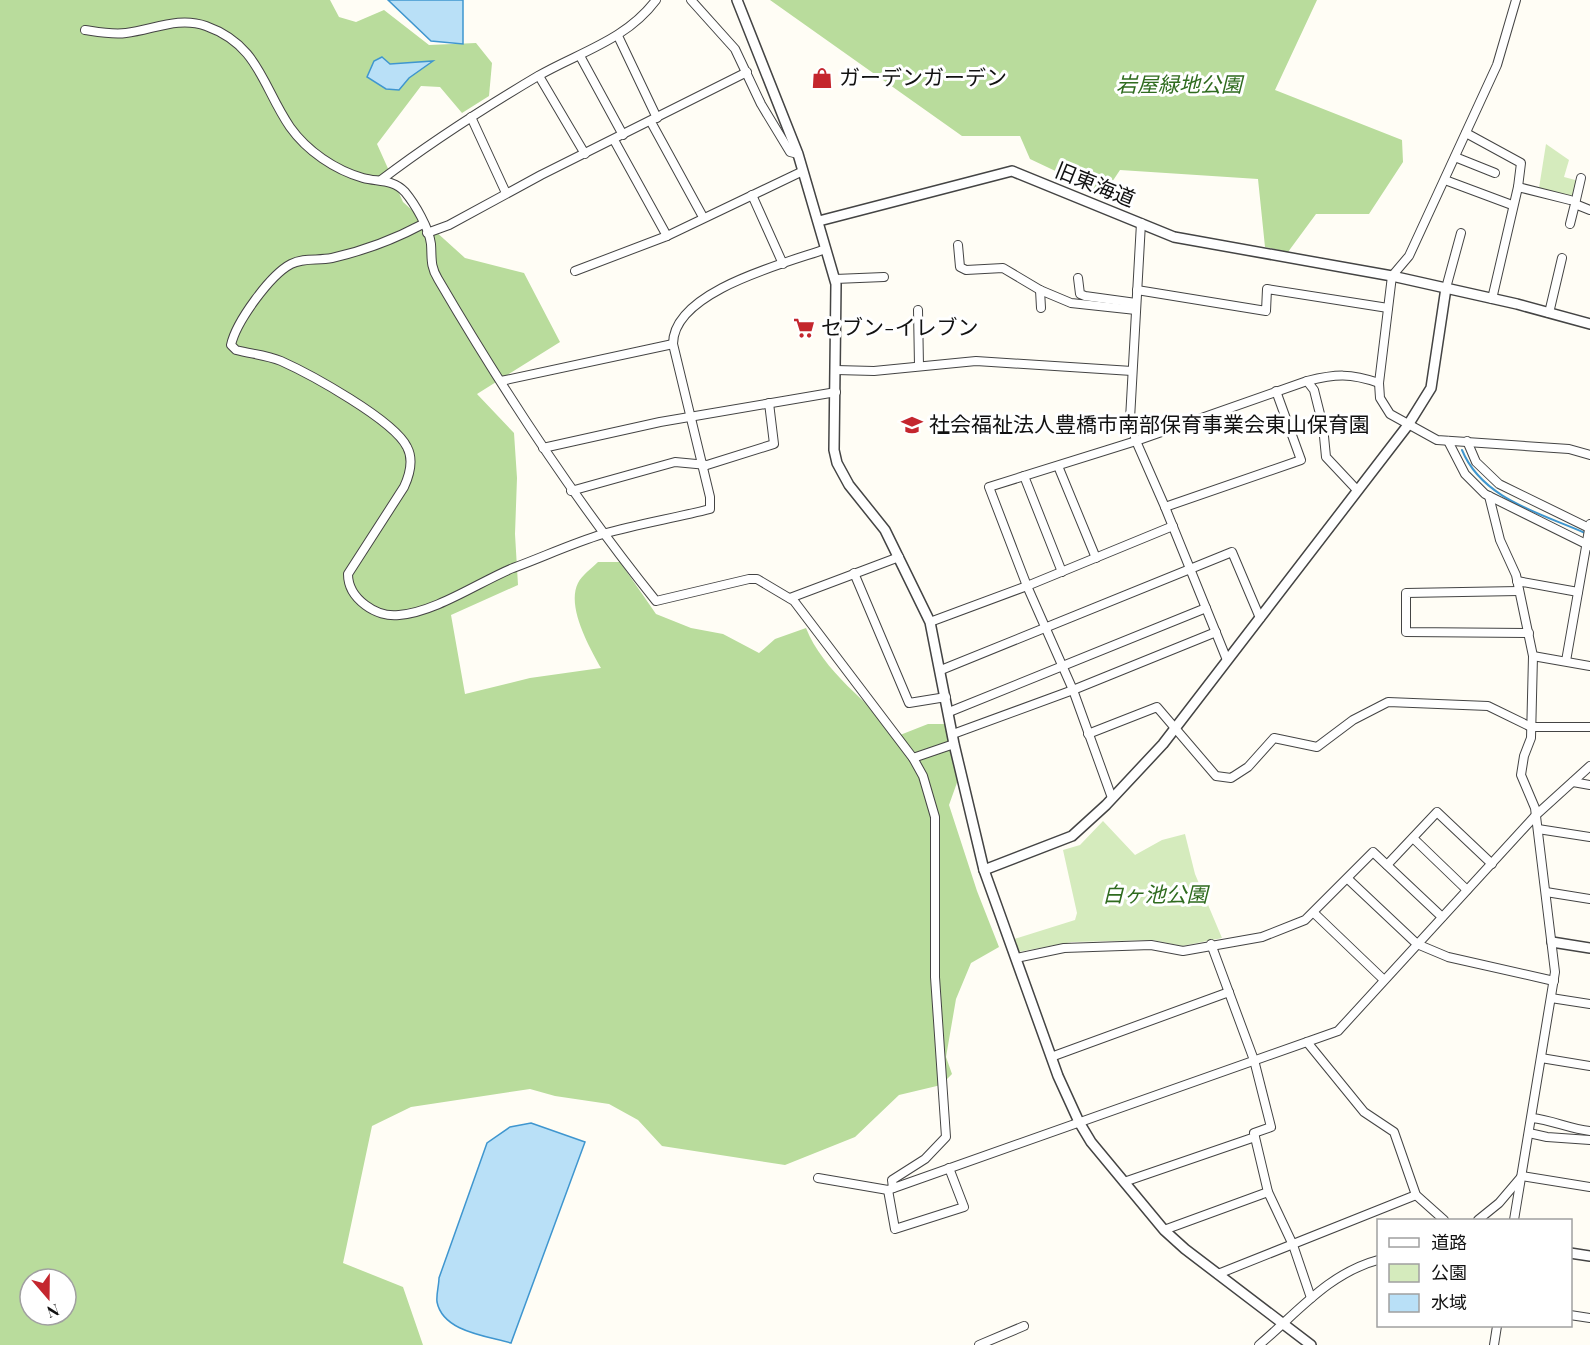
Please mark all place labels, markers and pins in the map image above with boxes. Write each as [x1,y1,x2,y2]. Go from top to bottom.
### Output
place label: ガーデンガーデン [839,62,1007,90]
shop icon: ガーデンガーデン [810,66,834,90]
place label: セブン-イレブン [821,312,978,340]
supermarket icon: セブン-イレブン [792,316,816,340]
place label: 社会福祉法人豊橋市南部保育事業会東山保育園 [929,409,1370,437]
school or university icon: 社会福祉法人豊橋市南部保育事業会東山保育園 [900,413,924,437]

